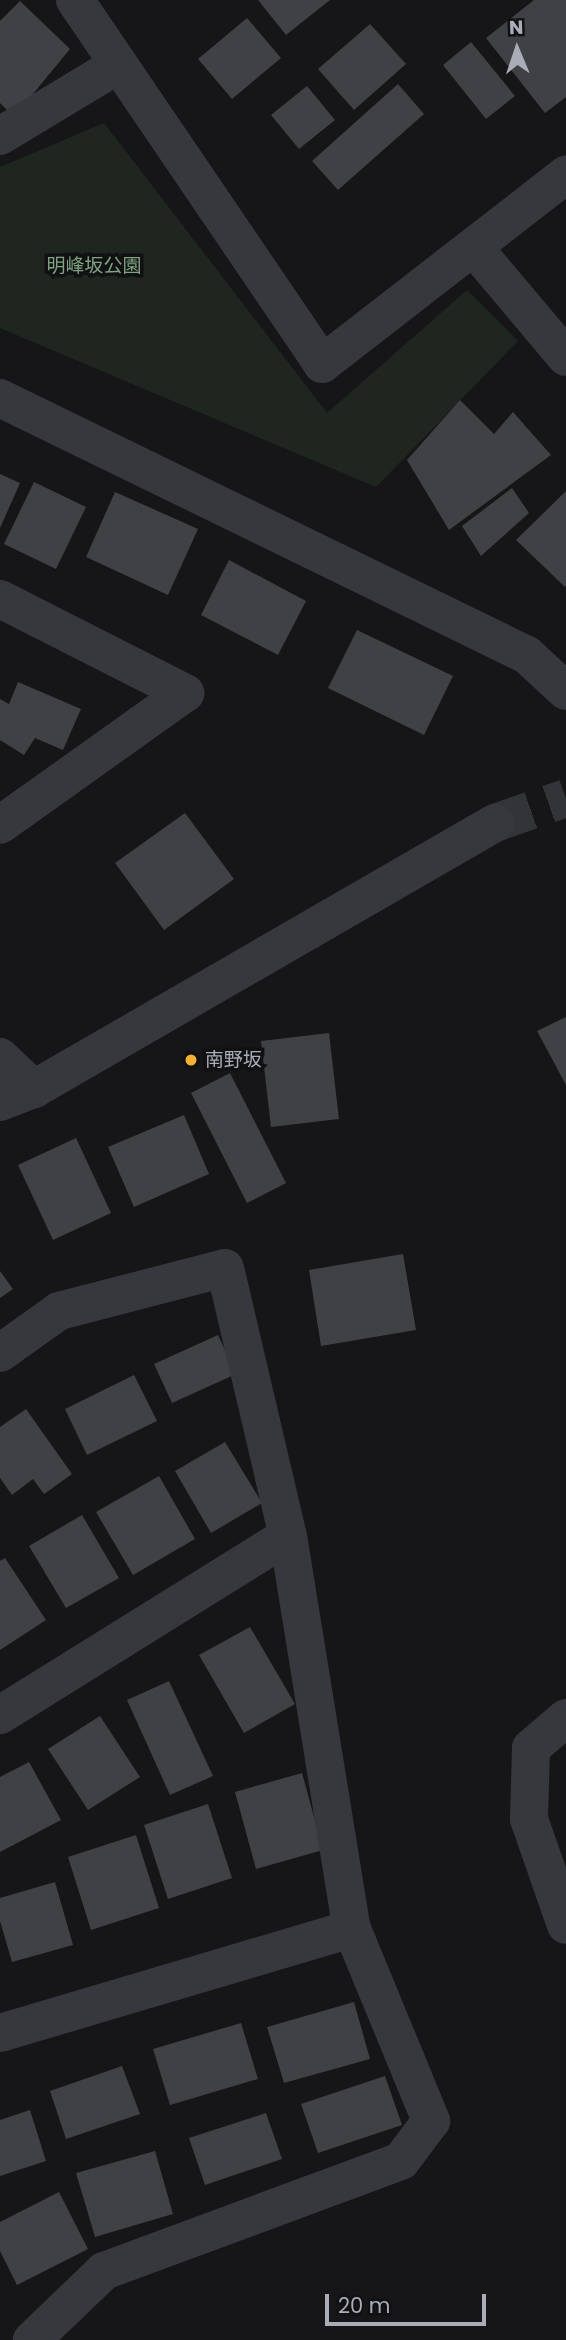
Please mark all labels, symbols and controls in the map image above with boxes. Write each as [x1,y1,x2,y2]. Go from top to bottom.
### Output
north arrow [482,14,552,84]
text: N [509,14,524,41]
park label: 明峰坂公園 [47,255,141,277]
place label: 南野坂 [205,1049,262,1071]
marker: 南野坂 [183,1052,199,1068]
scale bar [328,2280,489,2324]
text: 20 m [338,2291,391,2320]

